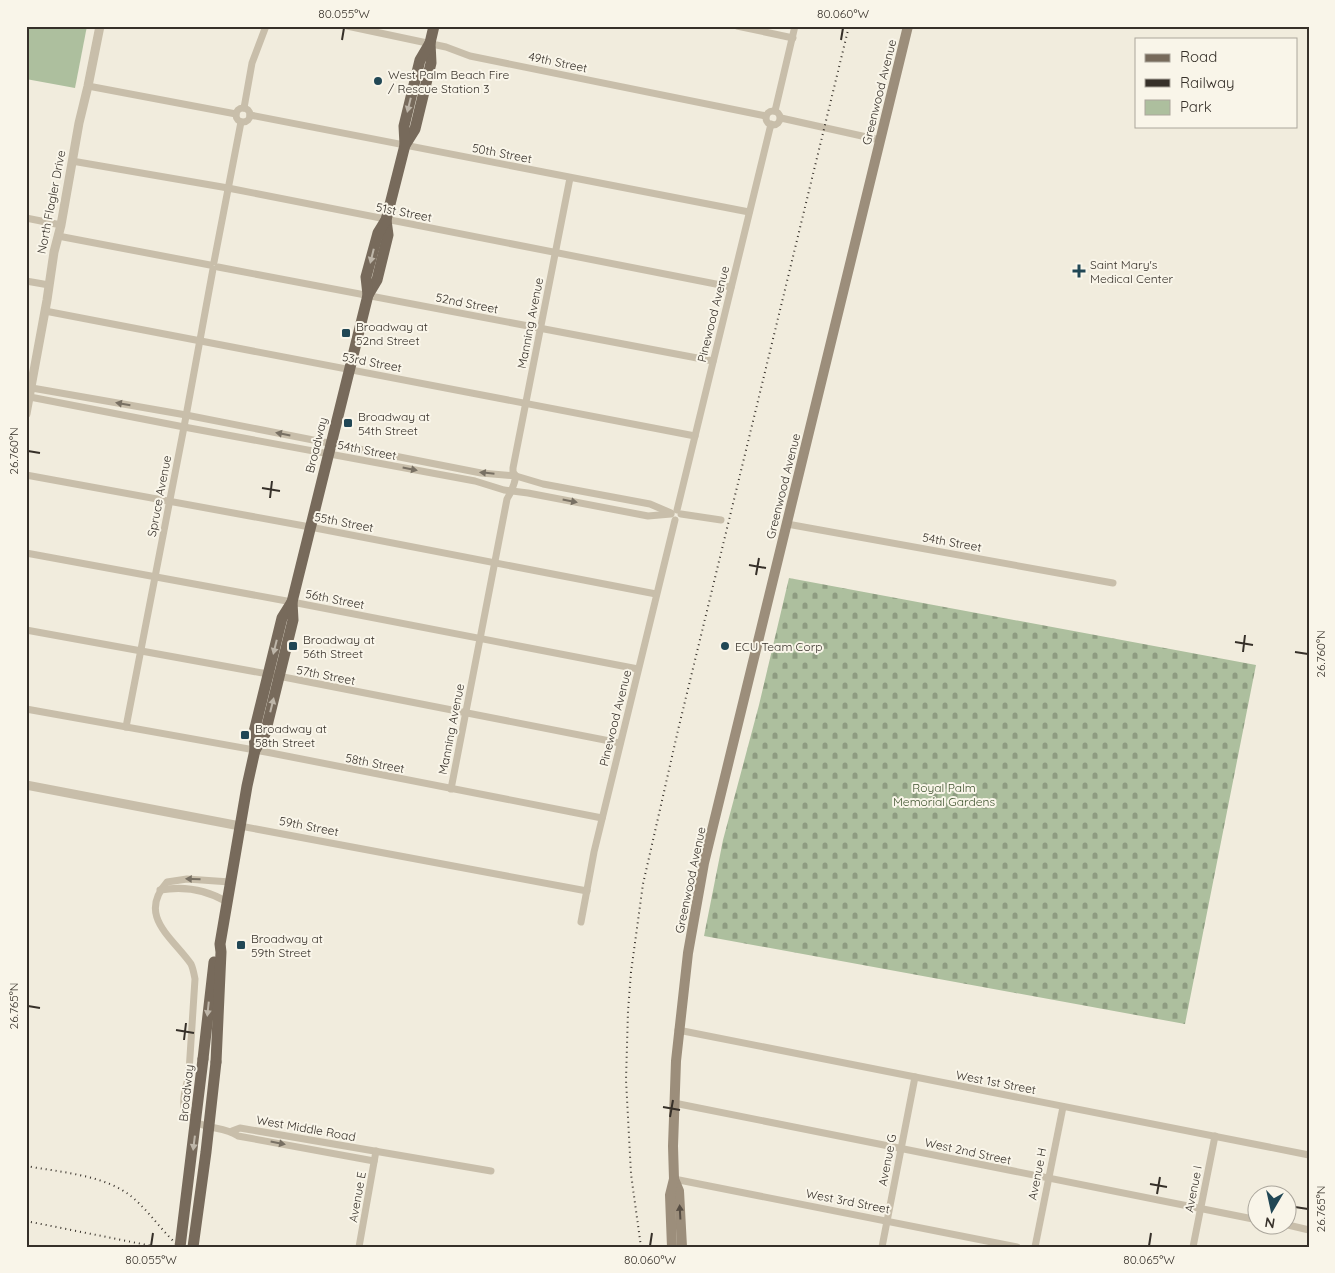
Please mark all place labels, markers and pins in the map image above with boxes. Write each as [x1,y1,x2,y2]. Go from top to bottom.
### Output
place label: West Palm Beach Fire / Rescue Station 3 [388,67,509,96]
marker: West Palm Beach Fire / Rescue Station 3 [372,75,384,87]
place label: Saint Mary's Medical Center [1090,257,1173,286]
marker: Saint Mary's Medical Center [1072,264,1086,278]
place label: Broadway at 52nd Street [356,319,428,348]
marker: Broadway at 52nd Street [340,327,352,339]
place label: Broadway at 54th Street [358,409,430,438]
marker: Broadway at 54th Street [342,417,354,429]
place label: Broadway at 56th Street [303,632,375,661]
place label: ECU Team Corp [735,639,823,654]
marker: Broadway at 56th Street [287,640,299,652]
marker: ECU Team Corp [719,640,731,652]
place label: Broadway at 58th Street [255,721,327,750]
marker: Broadway at 58th Street [239,729,251,741]
place label: Broadway at 59th Street [251,931,323,960]
marker: Broadway at 59th Street [235,939,247,951]

